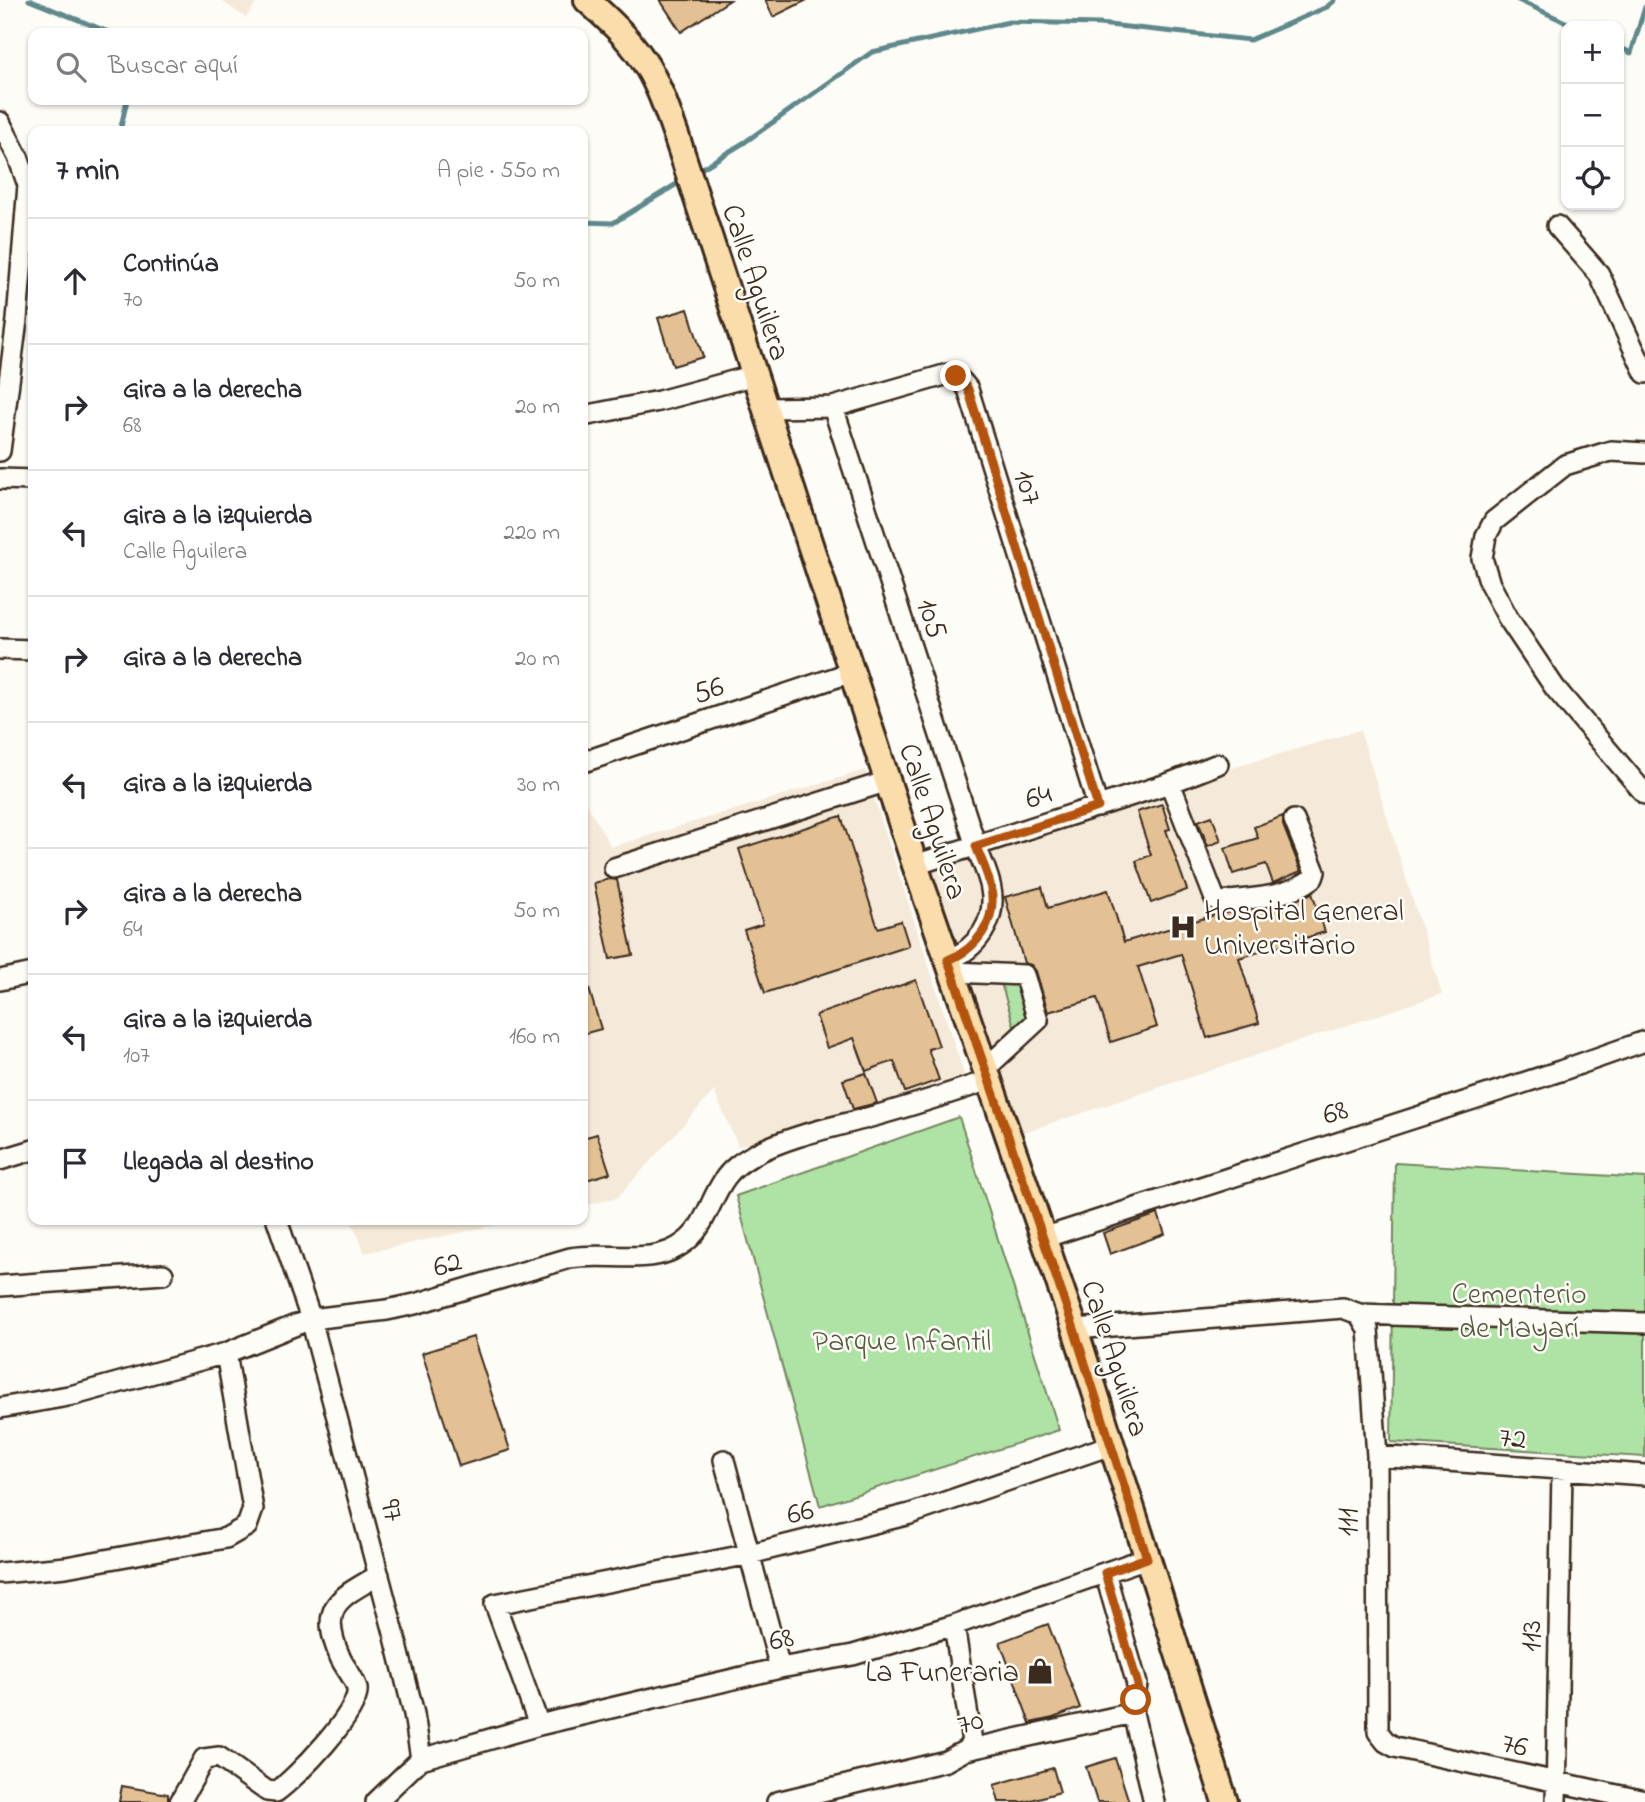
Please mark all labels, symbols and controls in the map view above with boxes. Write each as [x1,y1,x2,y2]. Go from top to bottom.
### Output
map controls [1561,21,1624,210]
button: + [1561,21,1624,84]
search box [28,28,588,105]
icon: search [52,48,90,86]
text: Buscar aquí [108,48,238,86]
button: − [1561,84,1624,147]
button: locate [1561,147,1624,210]
text: 7 min [56,150,119,194]
text: A pie · 550 m [437,155,560,188]
street label: Calle Aguilera [708,199,800,367]
text: Continúa [123,246,219,284]
icon: ahead [56,262,94,300]
text: 50 m [513,265,560,298]
text: 70 [123,284,142,317]
route end [940,360,971,391]
text: Gira a la derecha [123,372,302,410]
icon: right [56,388,94,426]
text: 20 m [515,391,560,424]
text: 68 [123,410,142,443]
street label: 107 [1000,465,1052,511]
text: Gira a la izquierda [123,498,312,536]
icon: left [56,514,94,552]
text: 220 m [504,517,560,550]
text: Calle Aguilera [123,536,247,569]
street label: 105 [903,593,957,645]
icon: right [56,640,94,678]
text: Gira a la derecha [123,640,302,678]
text: 20 m [515,643,560,676]
street label: 56 [687,666,730,718]
street label: Calle Aguilera [885,738,977,906]
icon: left [56,766,94,804]
text: Gira a la izquierda [123,766,312,804]
text: 30 m [517,769,560,802]
street label: 64 [1020,773,1058,823]
text: Gira a la derecha [123,876,302,914]
place label: Hospital General Universitario [1204,891,1404,969]
icon: right [56,892,94,930]
text: 50 m [513,895,560,928]
hospital icon: Hospital General Universitario [1168,912,1198,942]
text: 64 [123,914,143,947]
text: Gira a la izquierda [123,1002,312,1040]
icon: left [56,1018,94,1056]
text: 160 m [509,1021,560,1054]
text: 107 [123,1040,150,1073]
street label: 68 [1318,1089,1354,1138]
icon: arrive [56,1144,94,1182]
text: Llegada al destino [123,1144,314,1182]
street label: 62 [428,1241,468,1291]
park label: Cementerio de Mayarí [1451,1274,1587,1352]
street label: Calle Aguilera [1067,1275,1159,1443]
park label: Parque Infantil [813,1321,991,1365]
street label: 72 [1497,1417,1528,1463]
street label: 66 [783,1489,819,1538]
street label: 97 [366,1495,414,1527]
street label: 111 [1328,1508,1372,1536]
street label: 68 [765,1617,798,1665]
street label: 113 [1511,1620,1555,1652]
place label: La Funeraria [865,1652,1019,1696]
shop icon: La Funeraria [1025,1656,1055,1686]
route start [1120,1684,1151,1715]
street label: 70 [952,1699,989,1749]
street label: 76 [1497,1723,1531,1771]

